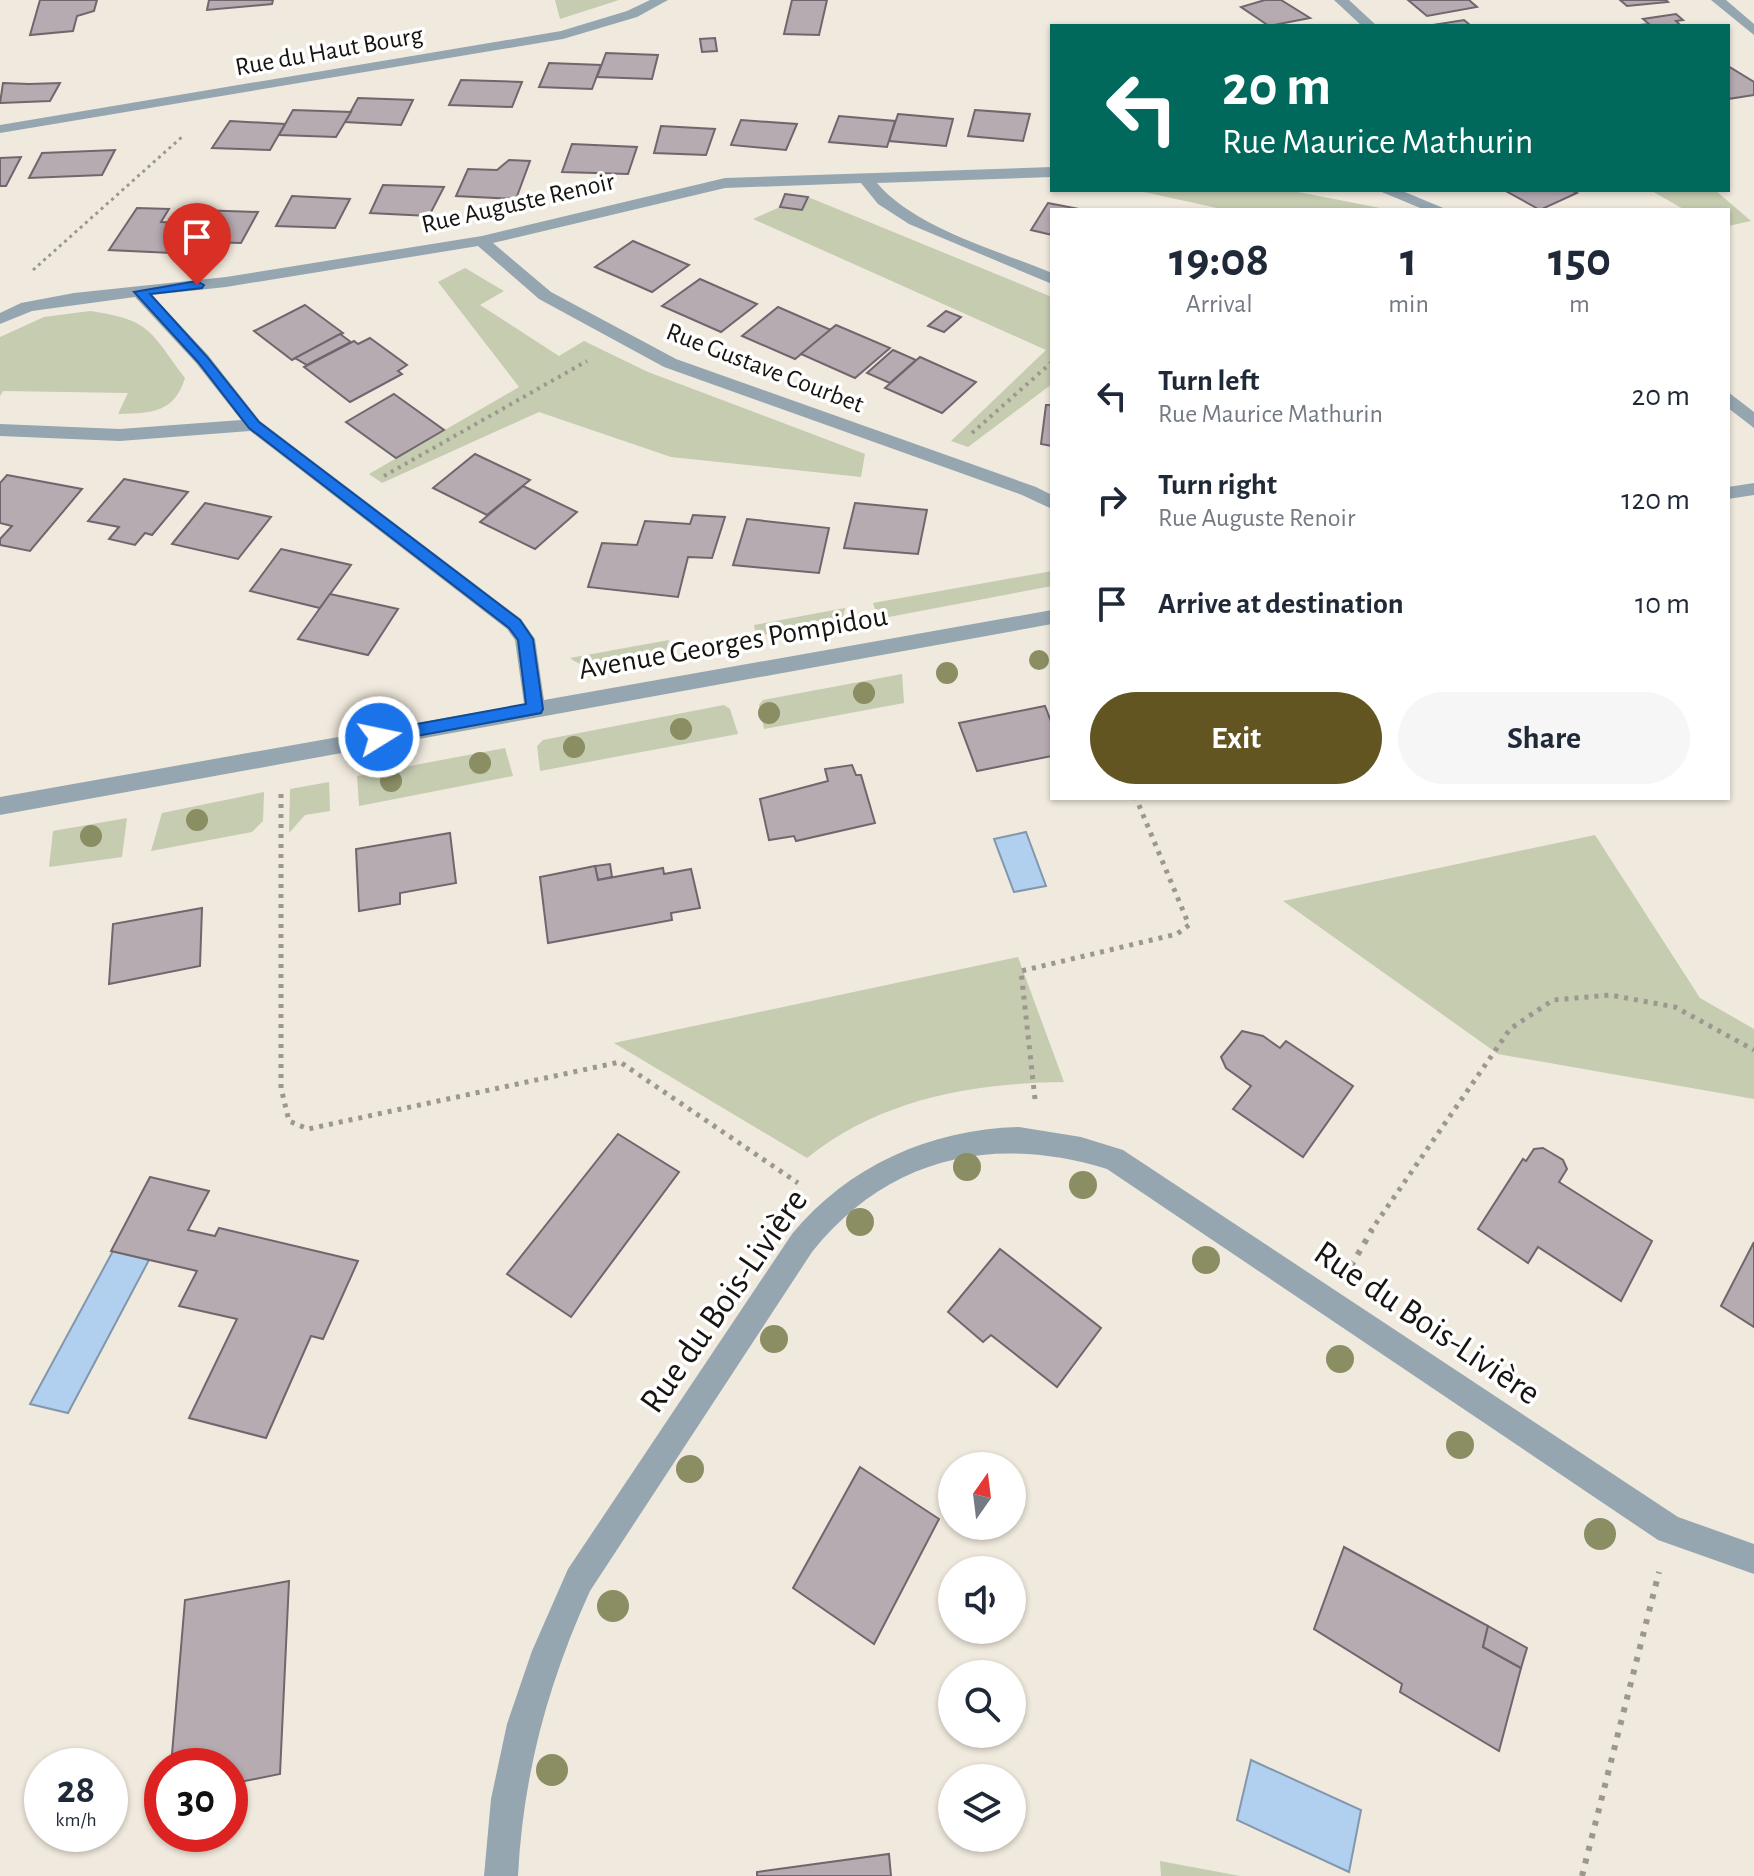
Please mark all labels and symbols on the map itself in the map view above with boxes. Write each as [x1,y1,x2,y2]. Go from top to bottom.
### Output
street label: Rue du Haut Bourg [233,22,425,80]
street label: Rue Auguste Renoir [419,168,618,238]
pin [163,203,231,285]
street label: Rue Gustave Courbet [663,318,867,418]
street label: Avenue Georges Pompidou [576,601,890,685]
position arrow [337,695,421,779]
street label: Rue du Bois-Livière [634,1183,814,1419]
street label: Rue du Bois-Livière [1307,1234,1547,1412]
north arrow [938,1452,1026,1540]
speed limit sign: 30 [144,1748,248,1852]

